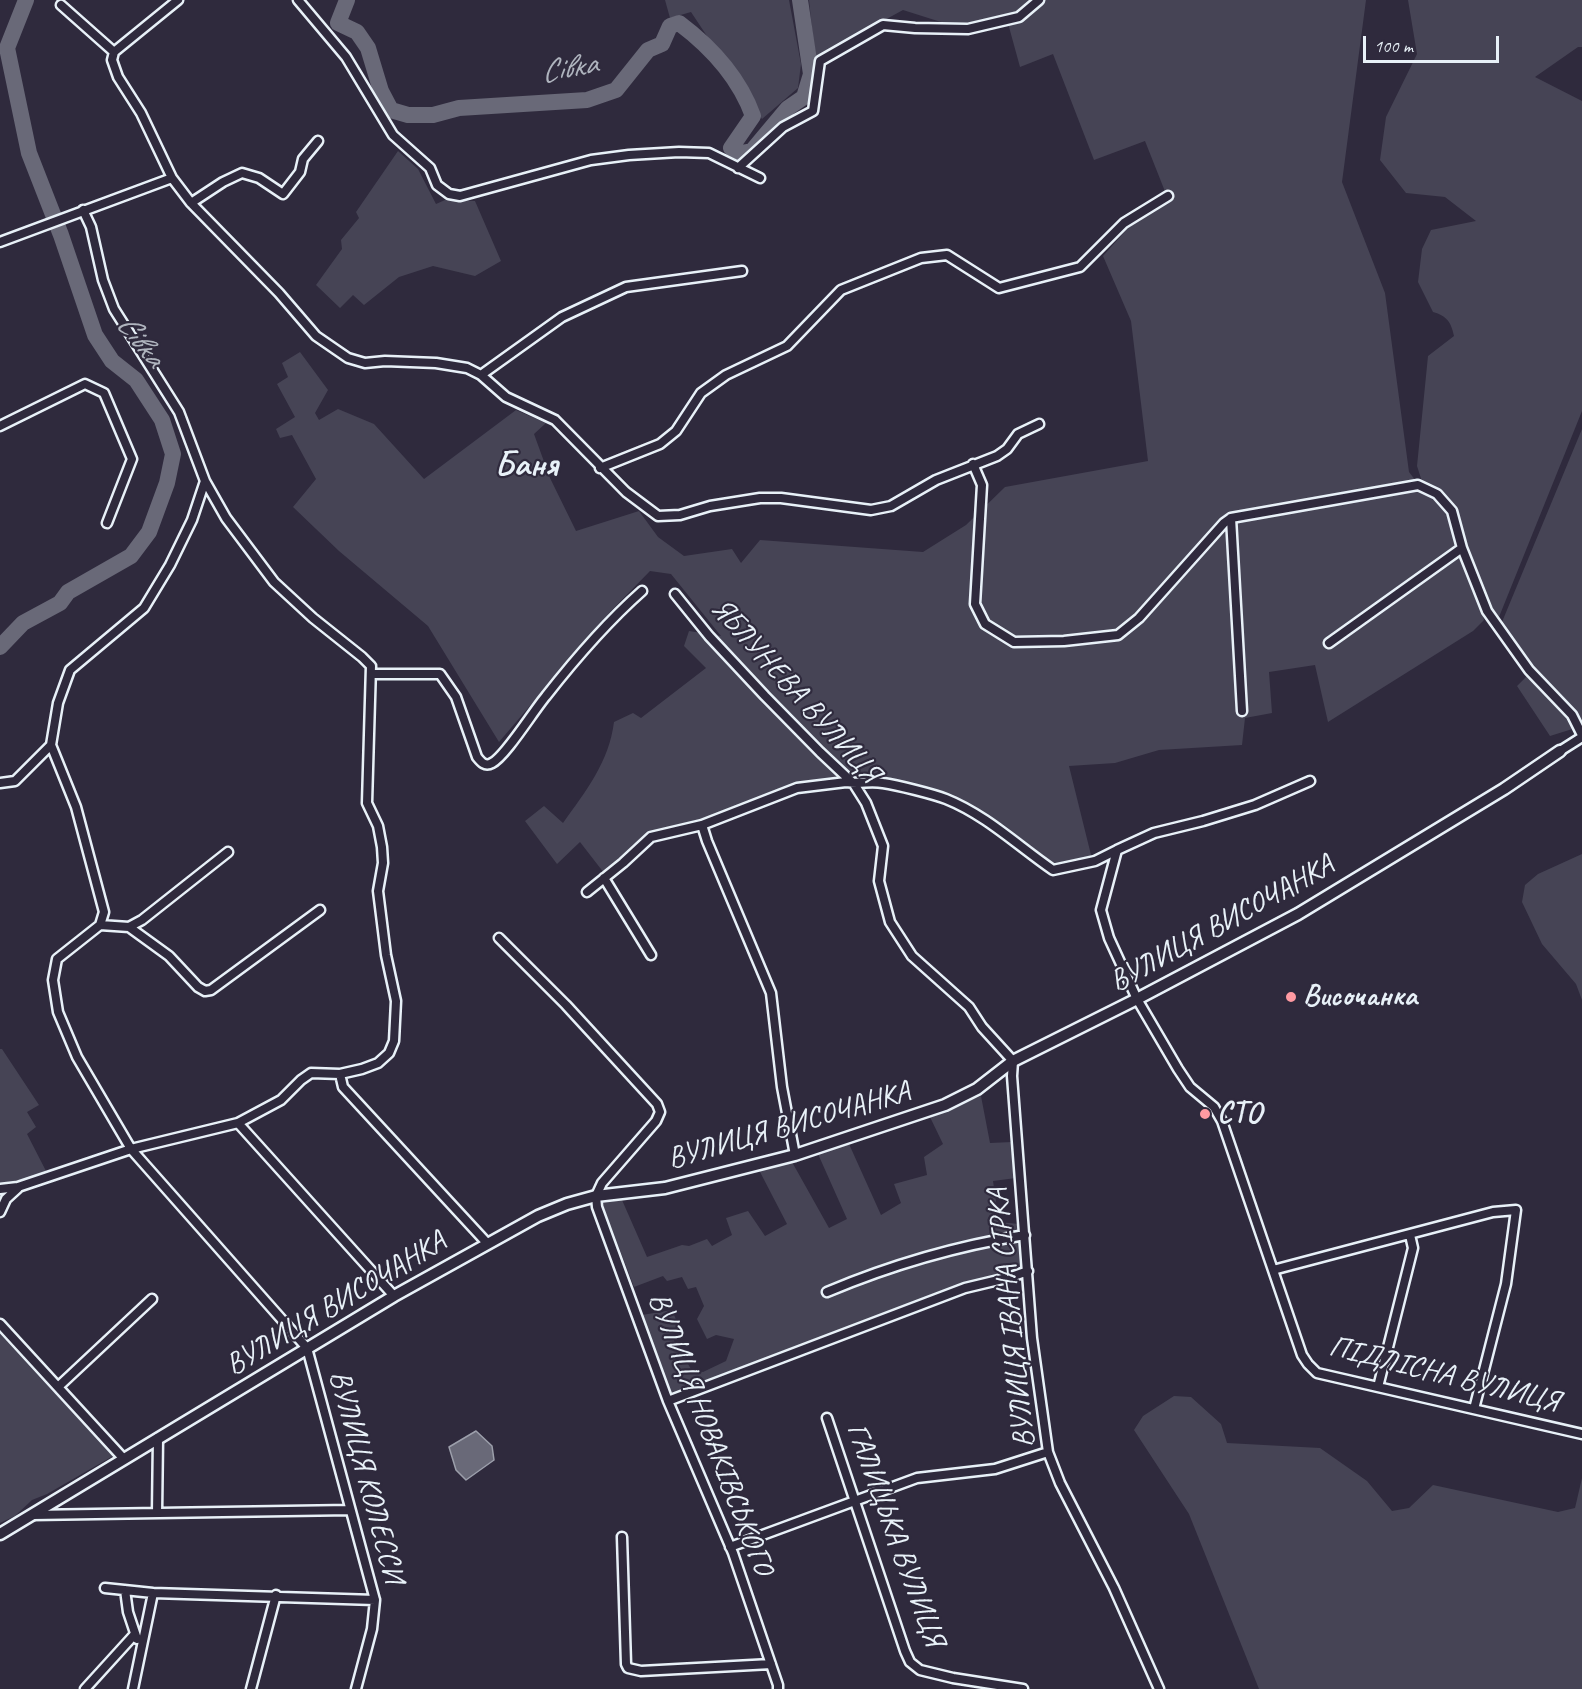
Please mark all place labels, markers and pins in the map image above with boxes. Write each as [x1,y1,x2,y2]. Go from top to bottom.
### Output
place label: Височанка [1303,979,1417,1015]
marker: Височанка [1284,990,1298,1004]
place label: СТО [1217,1096,1261,1132]
marker: СТО [1198,1107,1212,1121]

